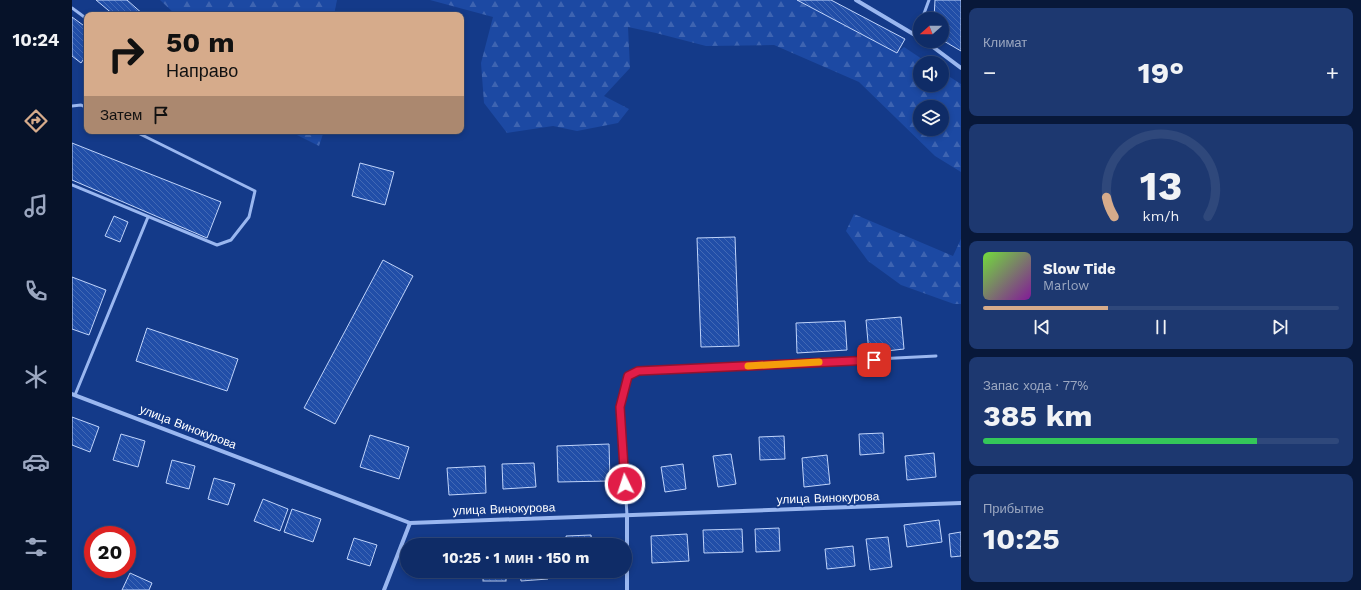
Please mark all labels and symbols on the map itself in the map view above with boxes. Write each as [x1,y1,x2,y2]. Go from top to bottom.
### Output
north arrow [913,12,949,48]
pin [857,343,891,377]
street label: улица Винокурова [138,402,239,452]
position arrow [604,463,646,505]
street label: улица Винокурова [776,489,880,507]
street label: улица Винокурова [452,500,556,518]
speed limit sign: 20 [84,526,136,578]

